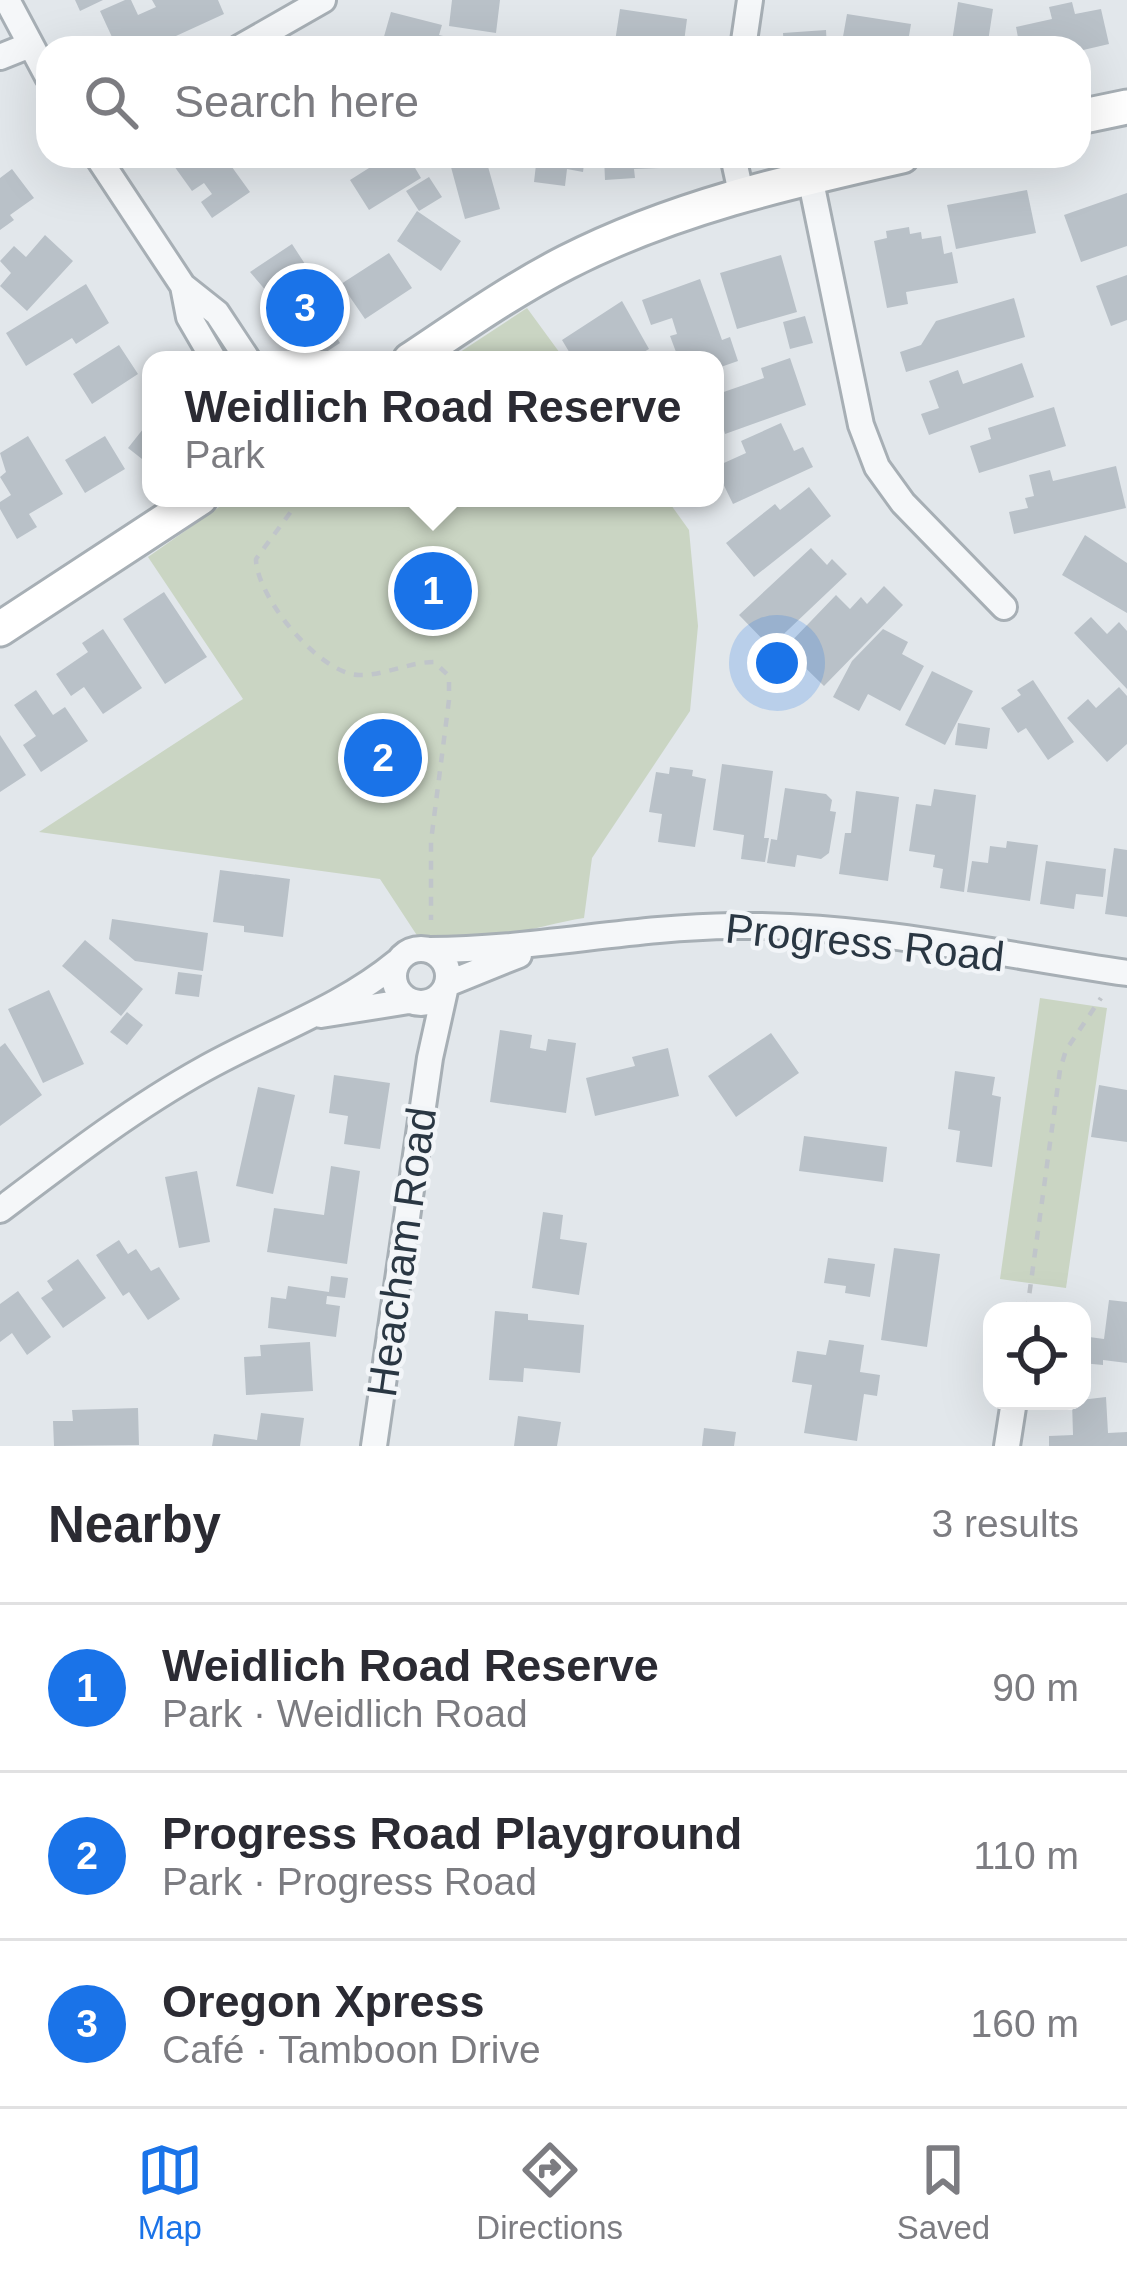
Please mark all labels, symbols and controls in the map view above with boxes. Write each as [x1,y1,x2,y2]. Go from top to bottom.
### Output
search box [36,36,1091,168]
icon: search [78,69,144,135]
text: Search here [174,76,419,127]
pin: 3 [266,263,344,353]
popup [142,351,724,507]
text: Weidlich Road Reserve [185,381,681,432]
text: Park [185,433,265,476]
pin: 1 [394,546,472,636]
your location [747,633,807,693]
pin: 2 [344,713,422,803]
street label: Progress Road [723,904,1007,981]
street label: Heacham Road [358,1104,445,1400]
map controls [983,1302,1091,1410]
button: locate [983,1302,1091,1410]
text: Nearby [48,1496,221,1553]
text: 3 results [932,1502,1079,1545]
text: Weidlich Road Reserve [162,1640,659,1691]
text: 1 [76,1666,98,1709]
text: 90 m [992,1666,1079,1709]
text: Park · Weidlich Road [162,1692,528,1735]
text: Progress Road Playground [162,1808,742,1859]
text: 2 [76,1834,98,1877]
text: 110 m [974,1834,1079,1877]
text: Park · Progress Road [162,1860,537,1903]
text: Oregon Xpress [162,1976,485,2027]
text: 3 [76,2002,98,2045]
text: 160 m [971,2002,1079,2045]
text: Café · Tamboon Drive [162,2028,541,2071]
tab: Map [137,2137,203,2247]
tab: Directions [476,2137,623,2247]
tab: Saved [897,2137,990,2247]

